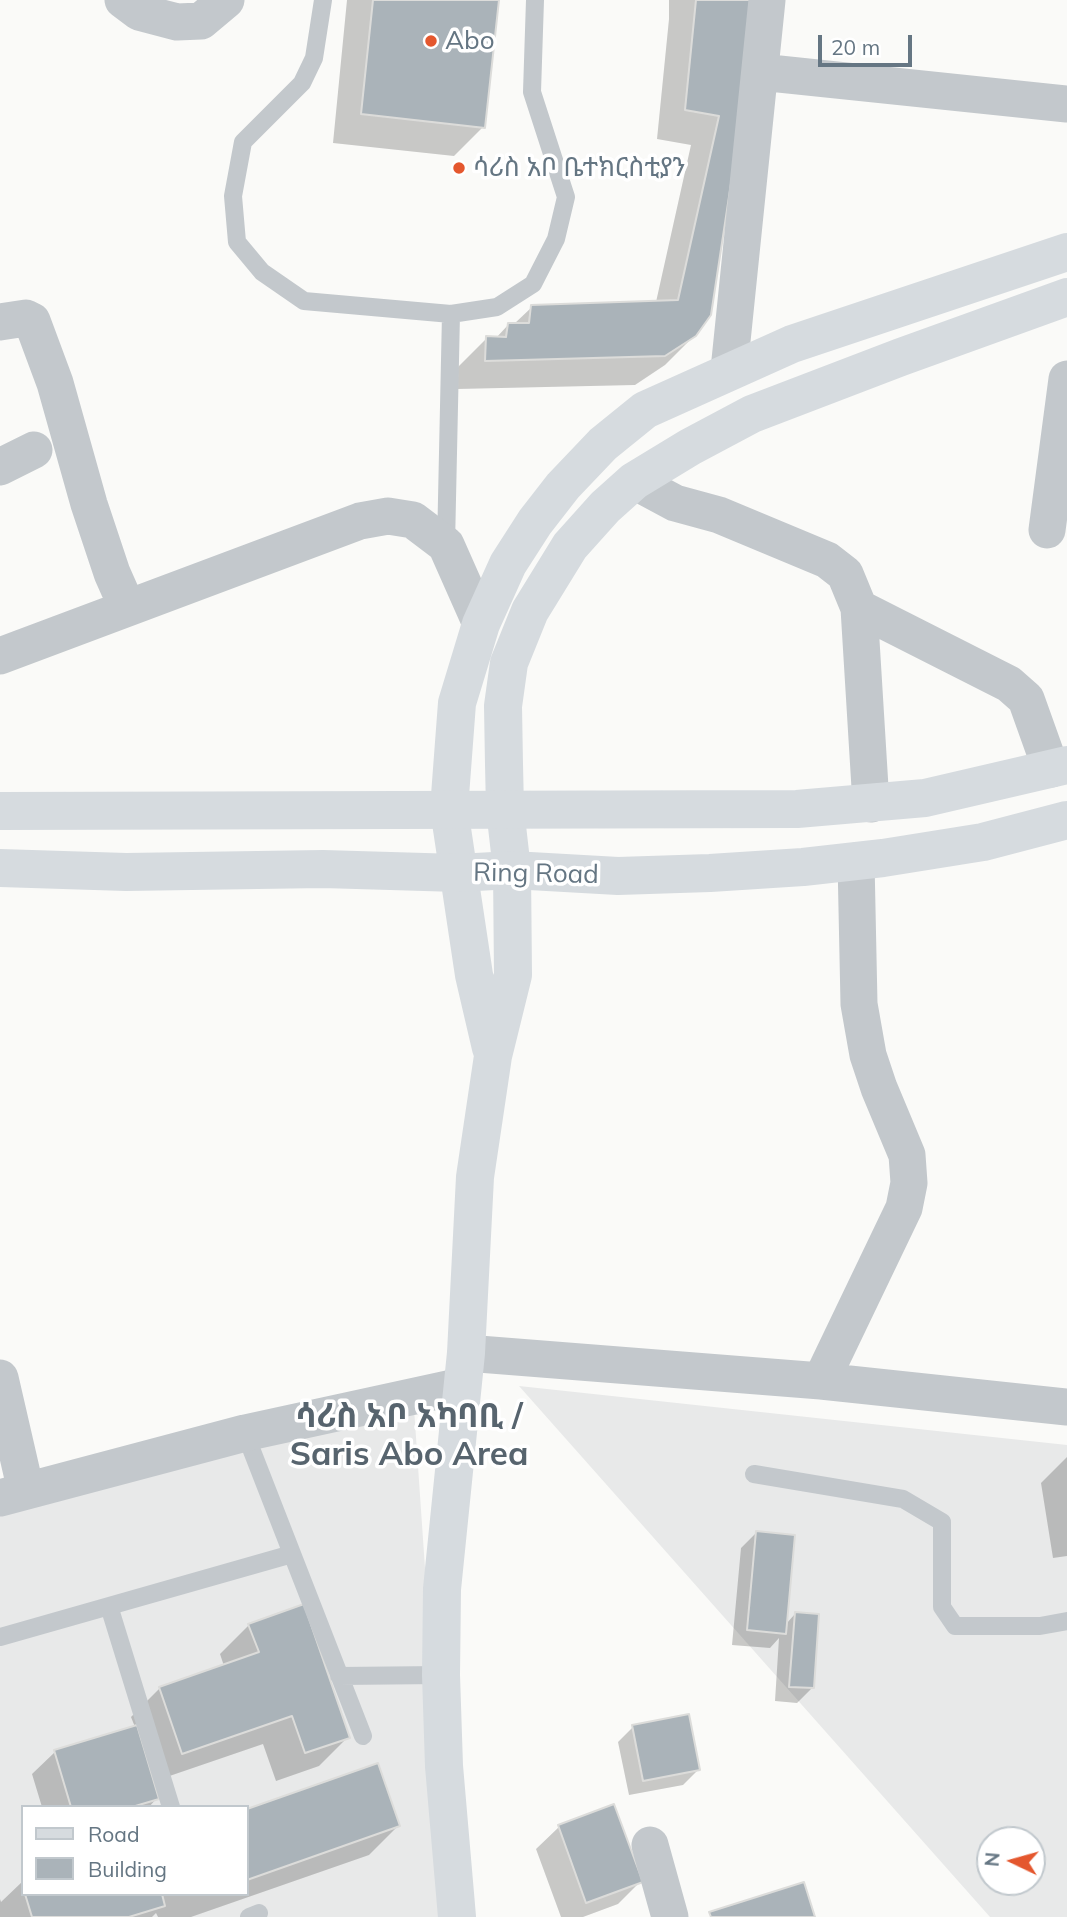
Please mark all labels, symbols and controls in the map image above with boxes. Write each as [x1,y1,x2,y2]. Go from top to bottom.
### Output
scale bar [822,21,916,65]
place label: Abo [445,25,495,57]
marker: Abo [423,33,439,49]
text: 20 m [831,34,880,60]
place label: ሳሪስ አቦ ቤተክርስቲያን [473,152,685,184]
marker: ሳሪስ አቦ ቤተክርስቲያን [451,160,467,176]
street label: Ring Road [473,857,599,891]
district label: ሳሪስ አቦ አካባቢ / Saris Abo Area [290,1397,528,1475]
legend [21,1805,248,1896]
text: Road [88,1821,139,1847]
north arrow [976,1826,1046,1896]
text: N [979,1851,1005,1868]
text: Building [88,1856,167,1882]

